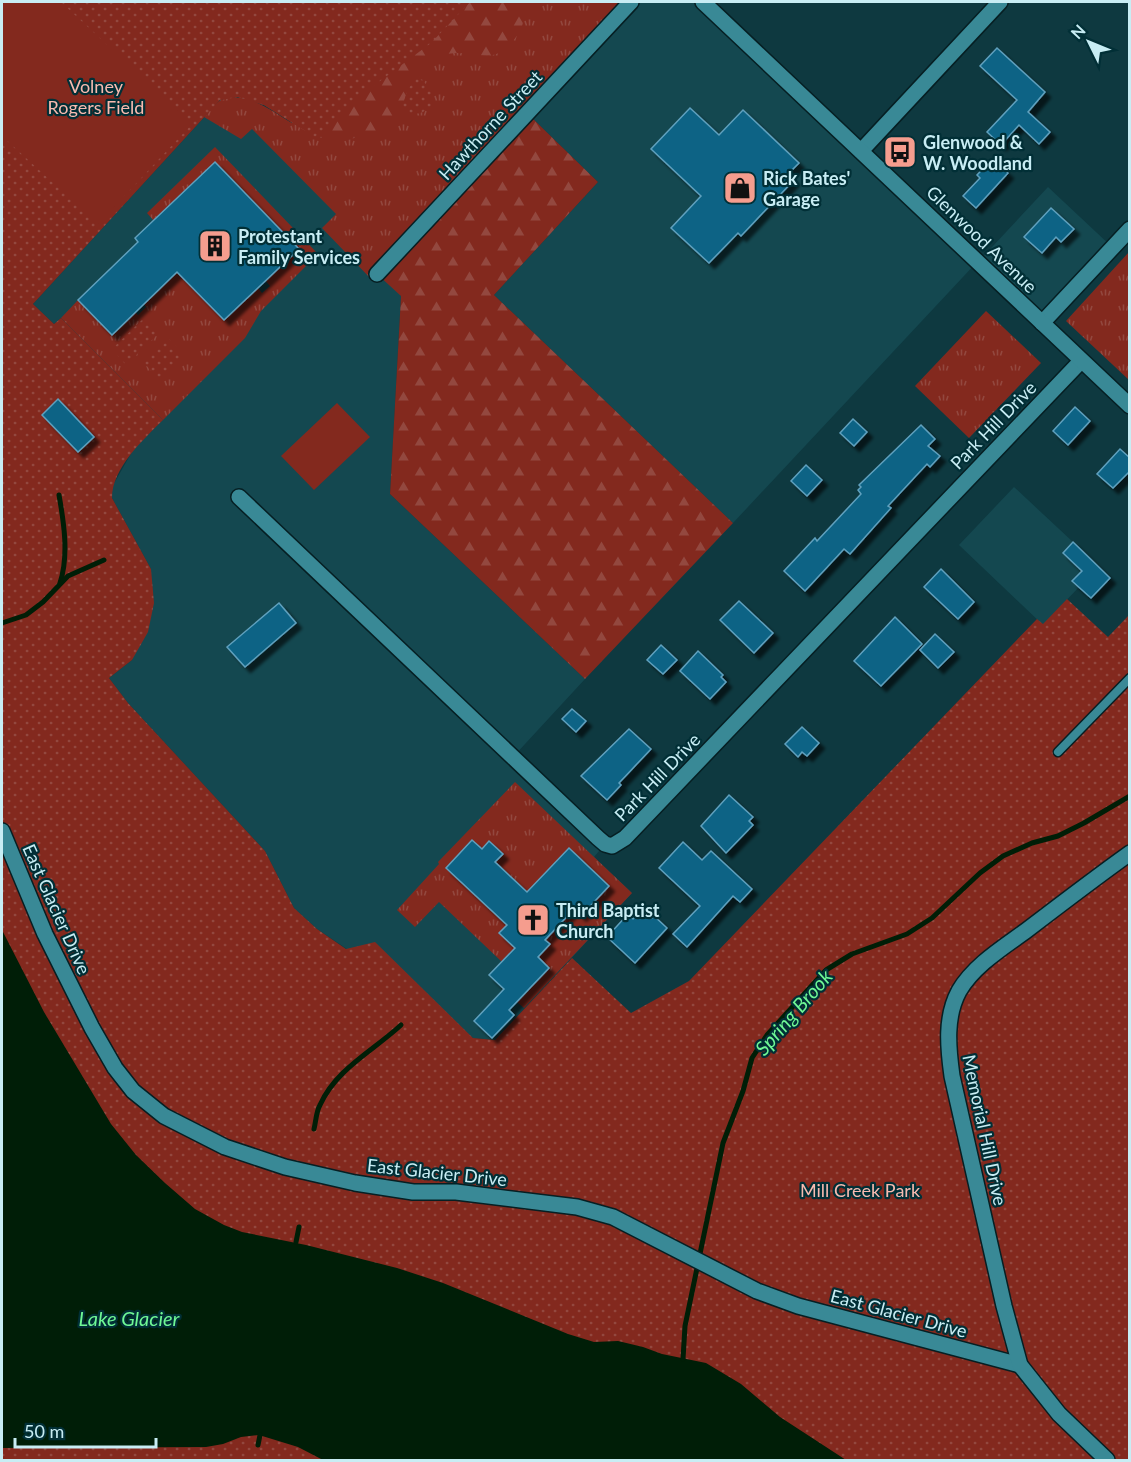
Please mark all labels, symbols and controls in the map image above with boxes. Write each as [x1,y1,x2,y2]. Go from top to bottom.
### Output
north arrow [1059,12,1119,72]
text: N [1067,20,1089,42]
street label: Hawthorne Street [434,65,547,184]
park label: Volney Rogers Field [48,75,144,118]
place label: Glenwood & W. Woodland [923,131,1032,174]
bus stop icon: Glenwood & W. Woodland [882,134,918,170]
place label: Rick Bates' Garage [763,167,850,210]
shop icon: Rick Bates' Garage [722,170,758,206]
street label: Glenwood Avenue [922,181,1042,297]
place label: Protestant Family Services [238,225,360,268]
building icon: Protestant Family Services [197,228,233,264]
street label: Park Hill Drive [946,376,1040,474]
street label: Park Hill Drive [610,728,704,826]
street label: East Glacier Drive [18,840,96,978]
place label: Third Baptist Church [556,899,660,942]
church icon: Third Baptist Church [515,902,551,938]
water label: Spring Brook [749,964,837,1060]
street label: Memorial Hill Drive [958,1053,1012,1207]
street label: East Glacier Drive [366,1154,508,1190]
park label: Mill Creek Park [800,1179,921,1201]
street label: East Glacier Drive [828,1284,970,1342]
water label: Lake Glacier [79,1306,181,1330]
scale bar [15,1411,156,1449]
text: 50 m [24,1420,64,1442]

